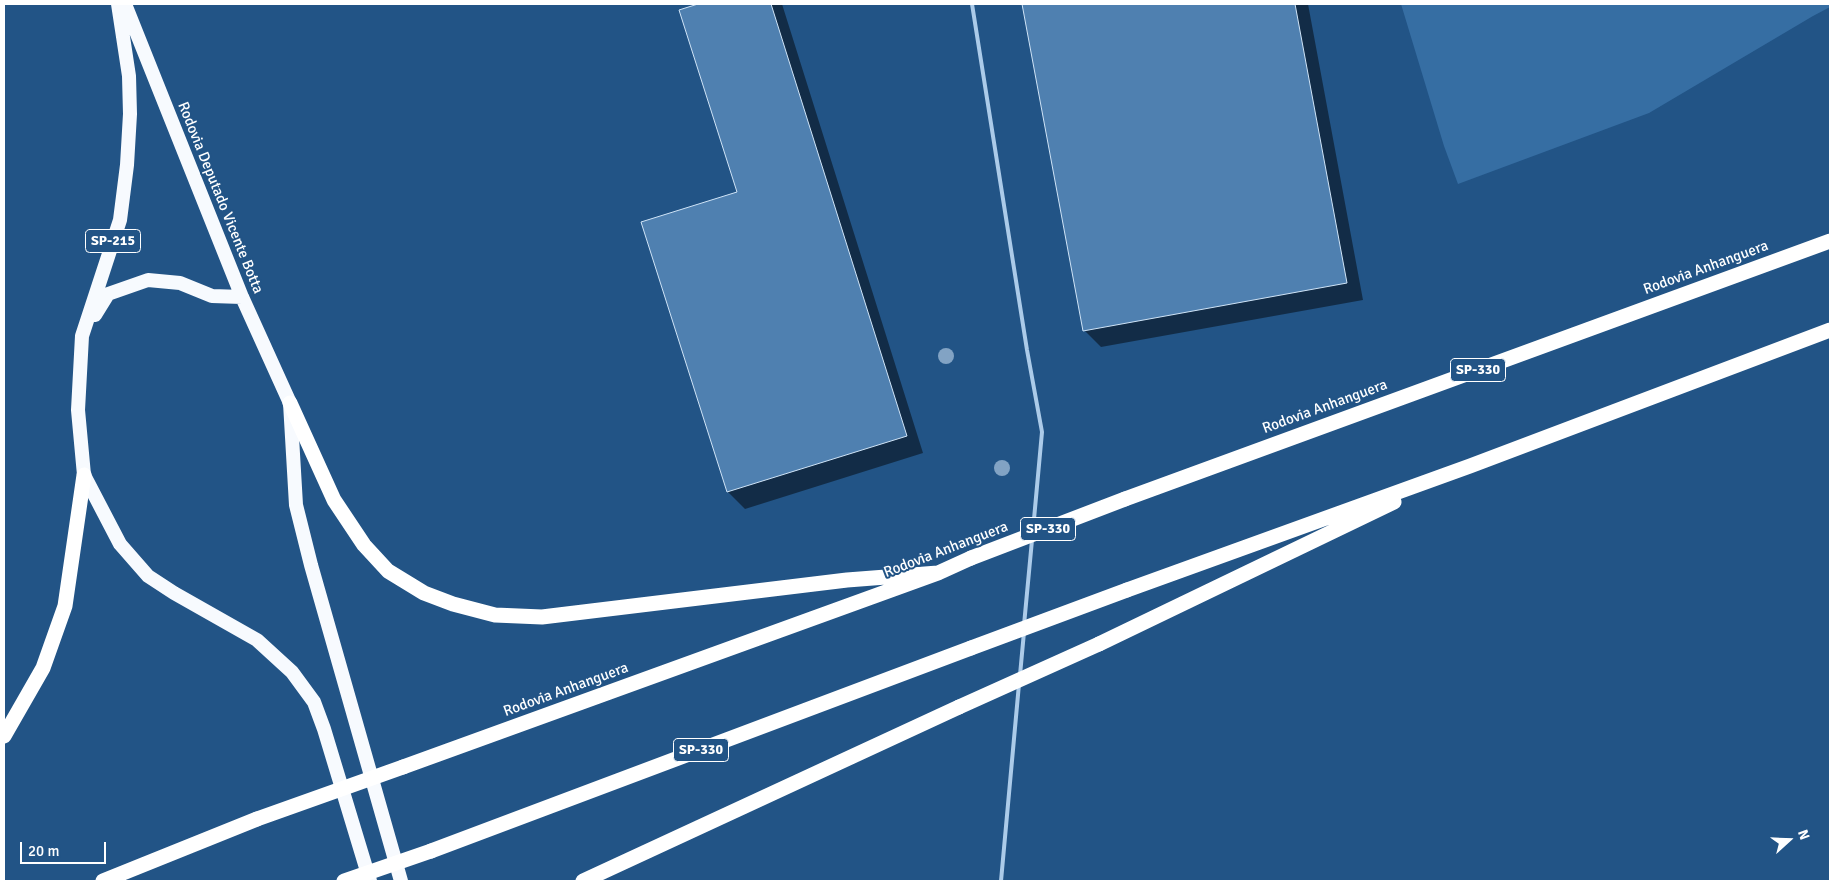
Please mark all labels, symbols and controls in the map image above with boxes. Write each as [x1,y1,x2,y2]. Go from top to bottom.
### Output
street label: Rodovia Deputado Vicente Botta [173,100,267,296]
road number: SP-215 [86,230,140,252]
street label: Rodovia Anhanguera [1641,237,1771,299]
road number: SP-330 [1450,358,1506,382]
street label: Rodovia Anhanguera [1260,376,1390,438]
street label: Rodovia Anhanguera [881,518,1011,582]
road number: SP-330 [1020,518,1076,540]
street label: Rodovia Anhanguera [501,659,631,721]
road number: SP-330 [674,738,728,762]
north arrow [1764,815,1814,865]
text: N [1794,827,1813,842]
scale bar [22,832,109,864]
text: 20 m [28,842,59,860]

